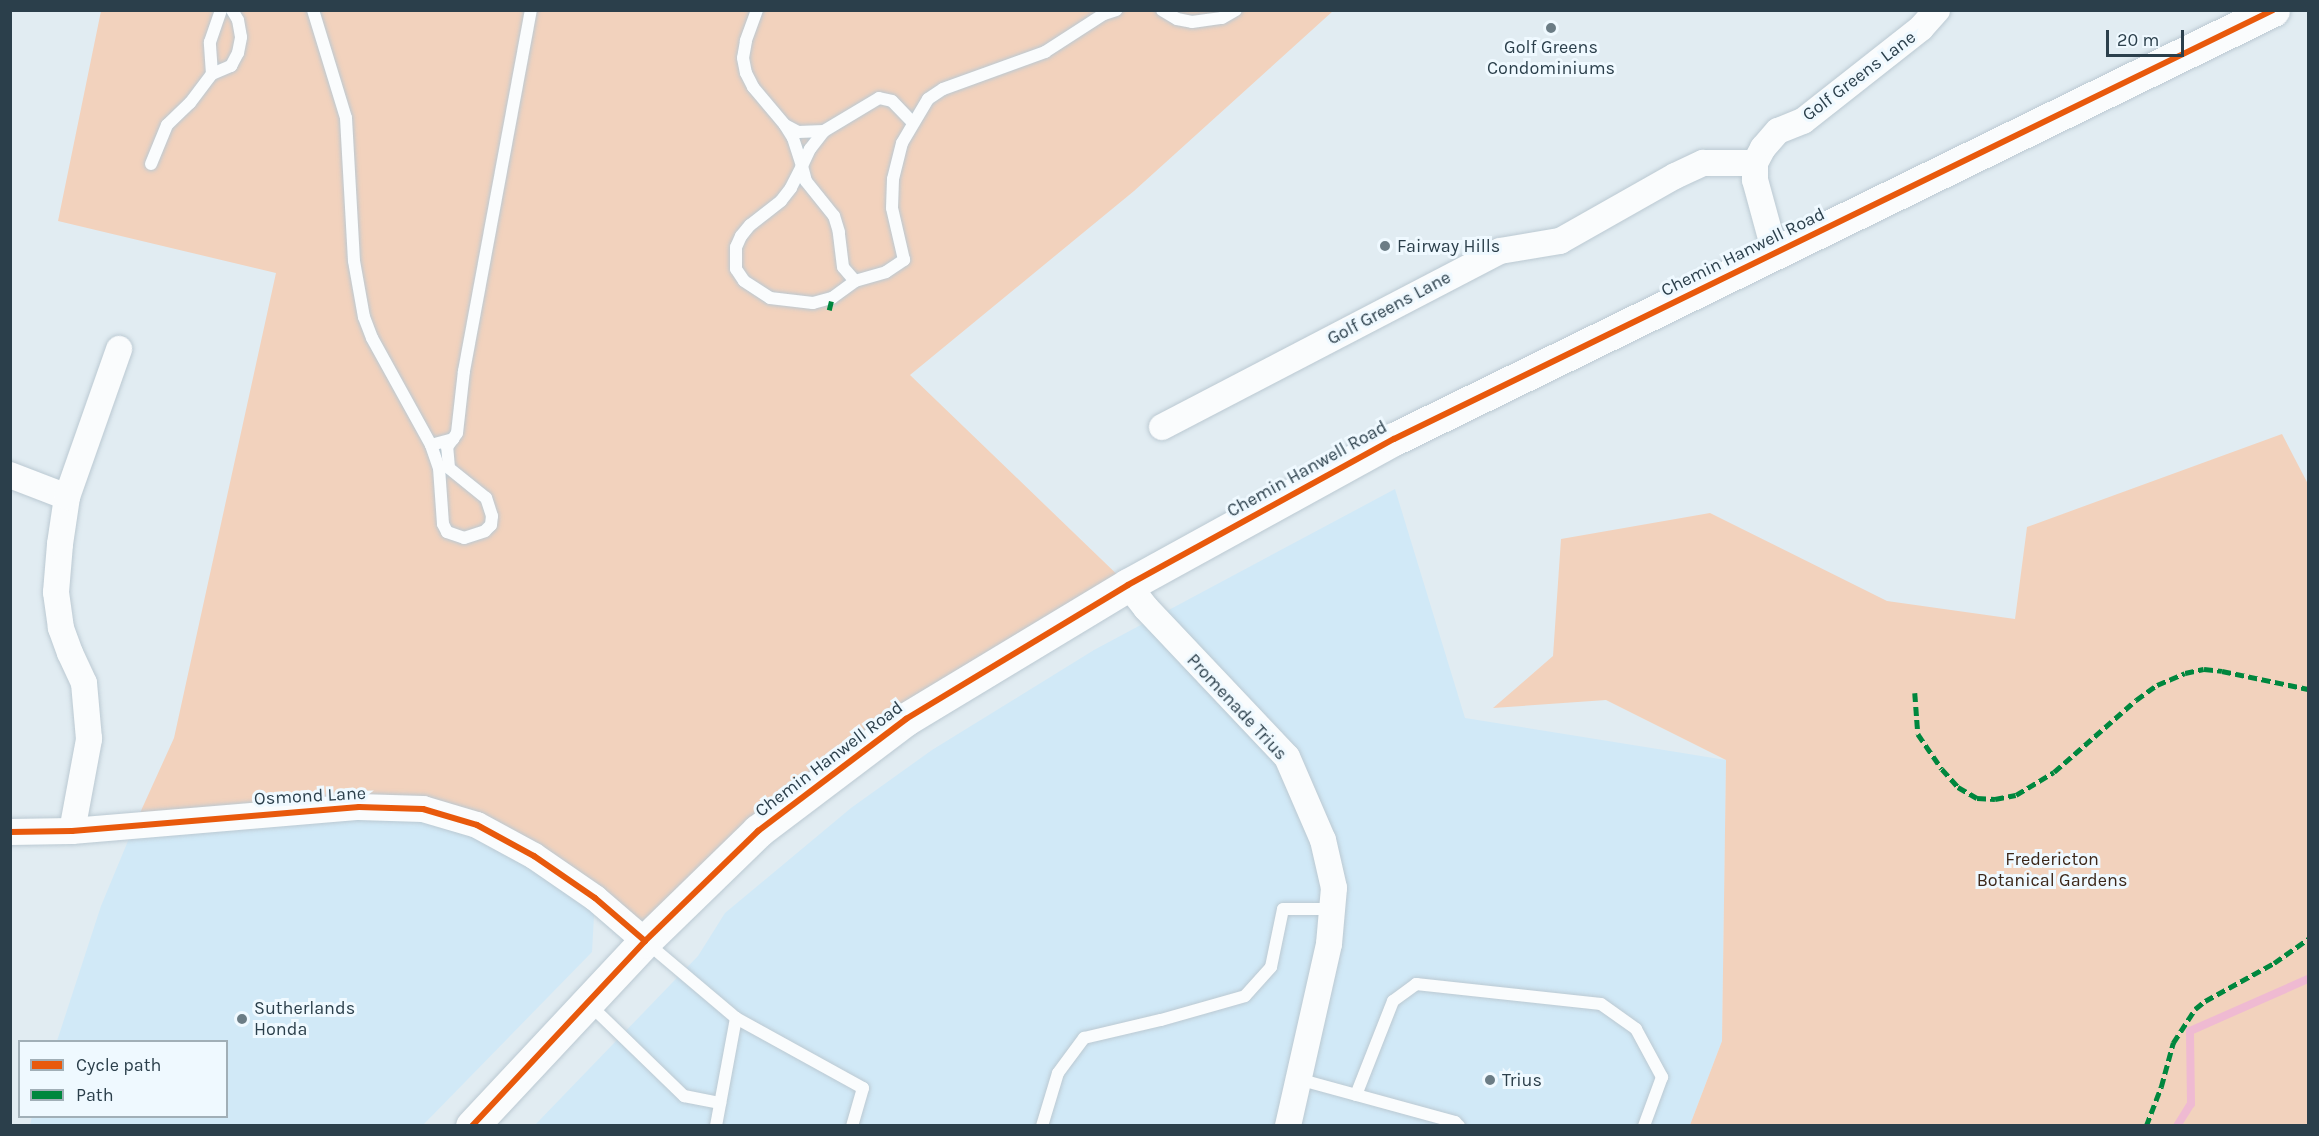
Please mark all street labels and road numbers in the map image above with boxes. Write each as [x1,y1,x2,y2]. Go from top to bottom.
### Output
street label: Golf Greens Lane [1798,26,1920,126]
street label: Chemin Hanwell Road [1658,203,1828,301]
street label: Golf Greens Lane [1324,266,1454,350]
street label: Chemin Hanwell Road [1223,416,1391,522]
street label: Promenade Trius [1182,649,1292,765]
street label: Chemin Hanwell Road [751,696,907,822]
street label: Osmond Lane [254,782,366,810]

